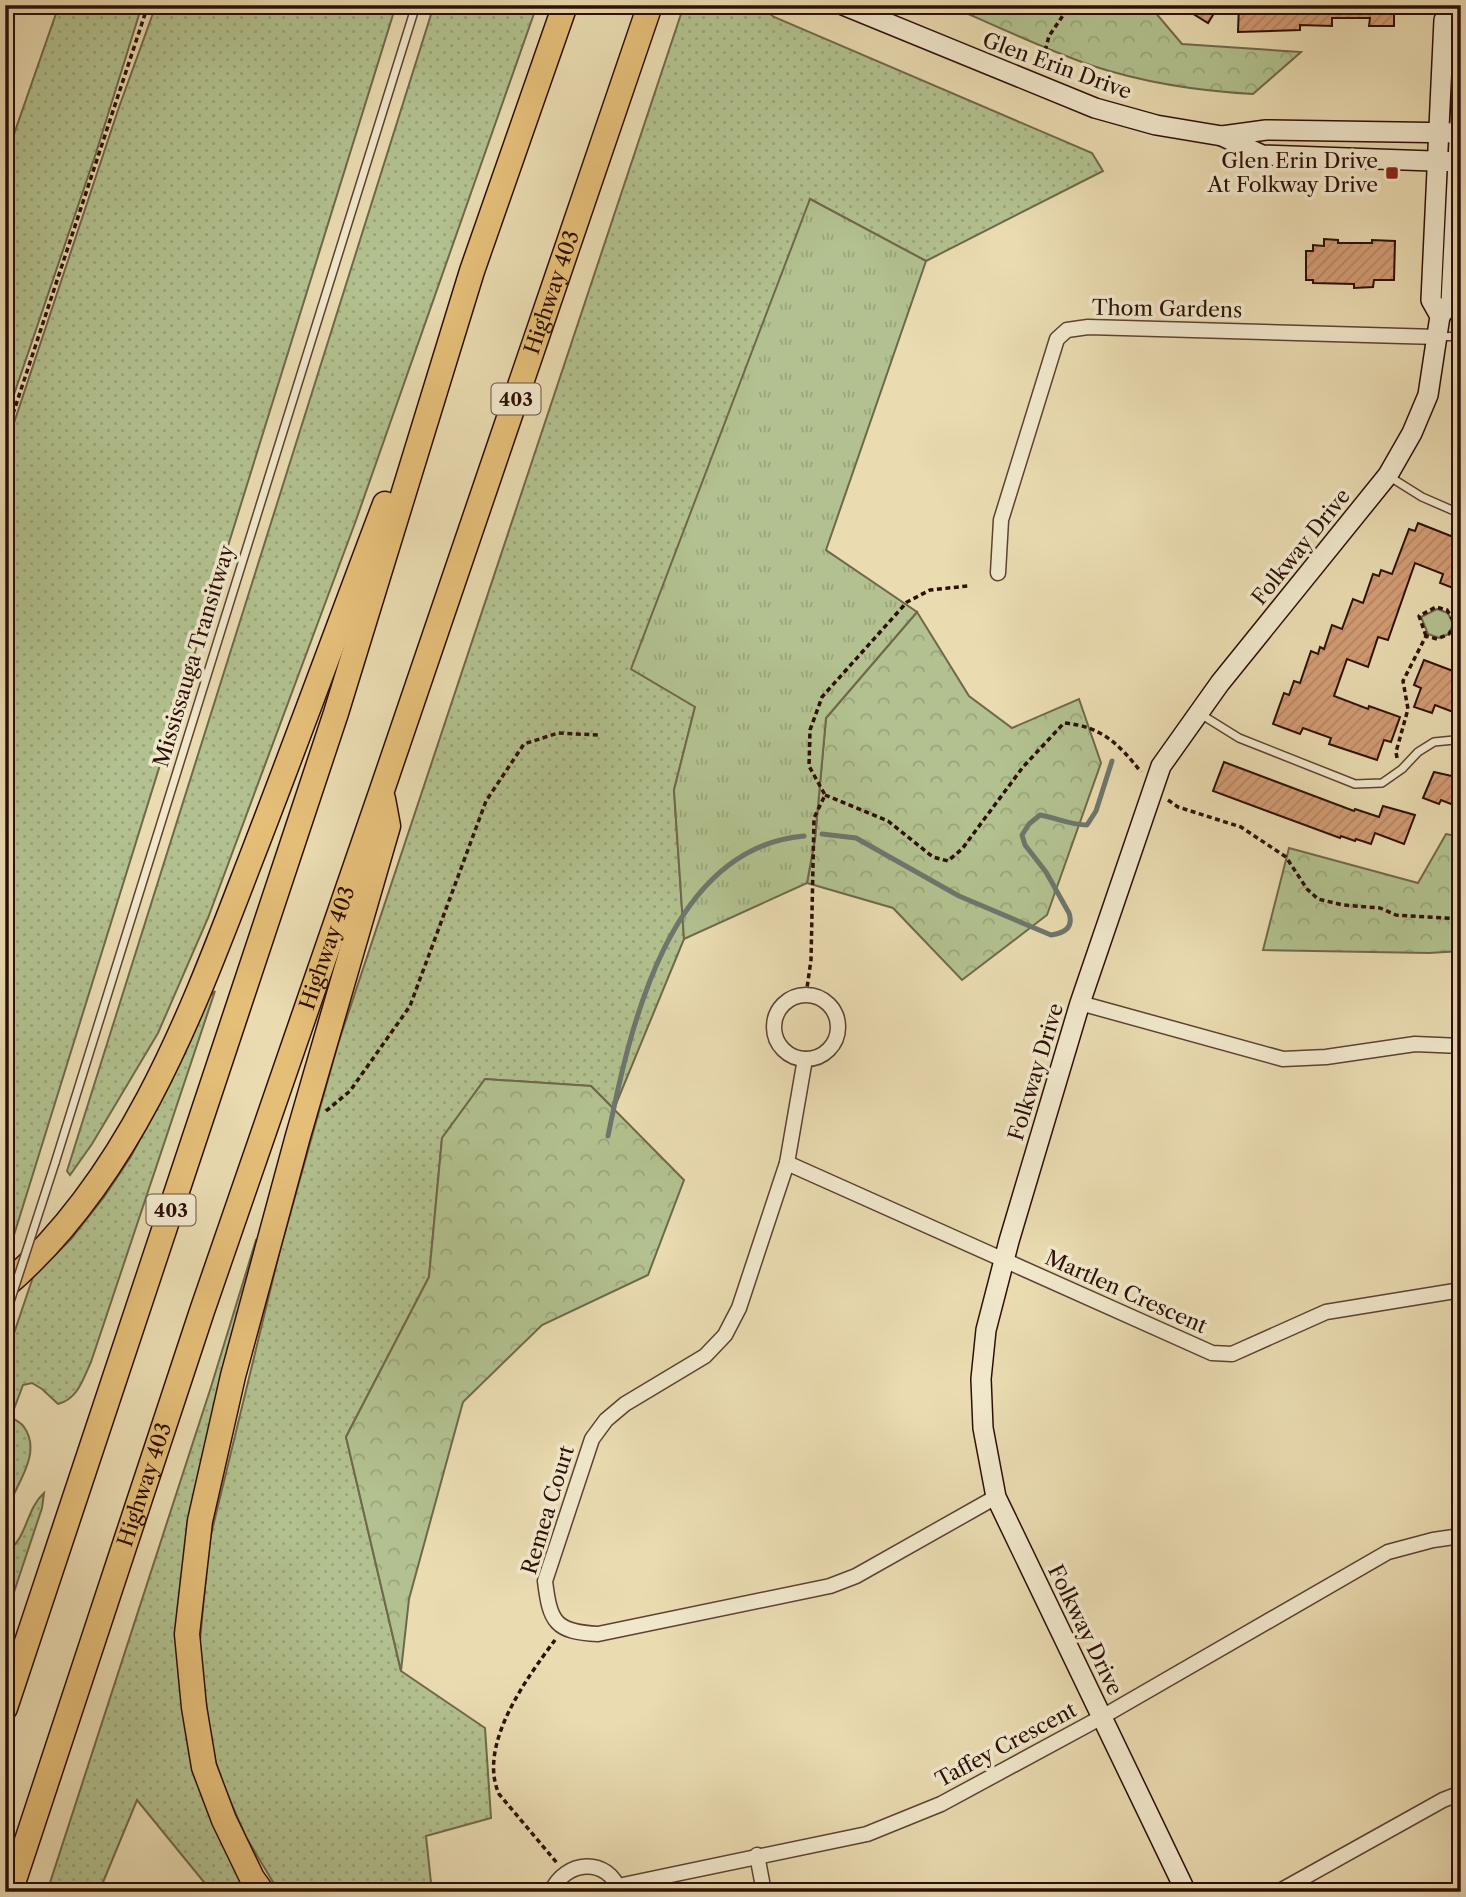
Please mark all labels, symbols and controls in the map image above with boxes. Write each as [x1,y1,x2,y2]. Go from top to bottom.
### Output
street label: Glen Erin Drive [979,27,1135,104]
place label: Glen Erin Drive At Folkway Drive [1207,148,1378,197]
marker: Glen Erin Drive At Folkway Drive [1384,165,1400,181]
street label: Highway 403 [519,227,584,357]
street label: Thom Gardens [1092,295,1242,322]
road number: 403 [491,384,540,414]
street label: Folkway Drive [1246,484,1355,610]
street label: Mississauga Transitway [148,542,239,770]
street label: Highway 403 [294,883,360,1013]
street label: Folkway Drive [1003,1000,1068,1143]
road number: 403 [146,1194,196,1226]
street label: Martlen Crescent [1042,1245,1211,1339]
street label: Highway 403 [112,1419,176,1550]
street label: Remea Court [516,1442,579,1577]
street label: Folkway Drive [1043,1560,1128,1699]
street label: Taffey Crescent [931,1697,1081,1792]

